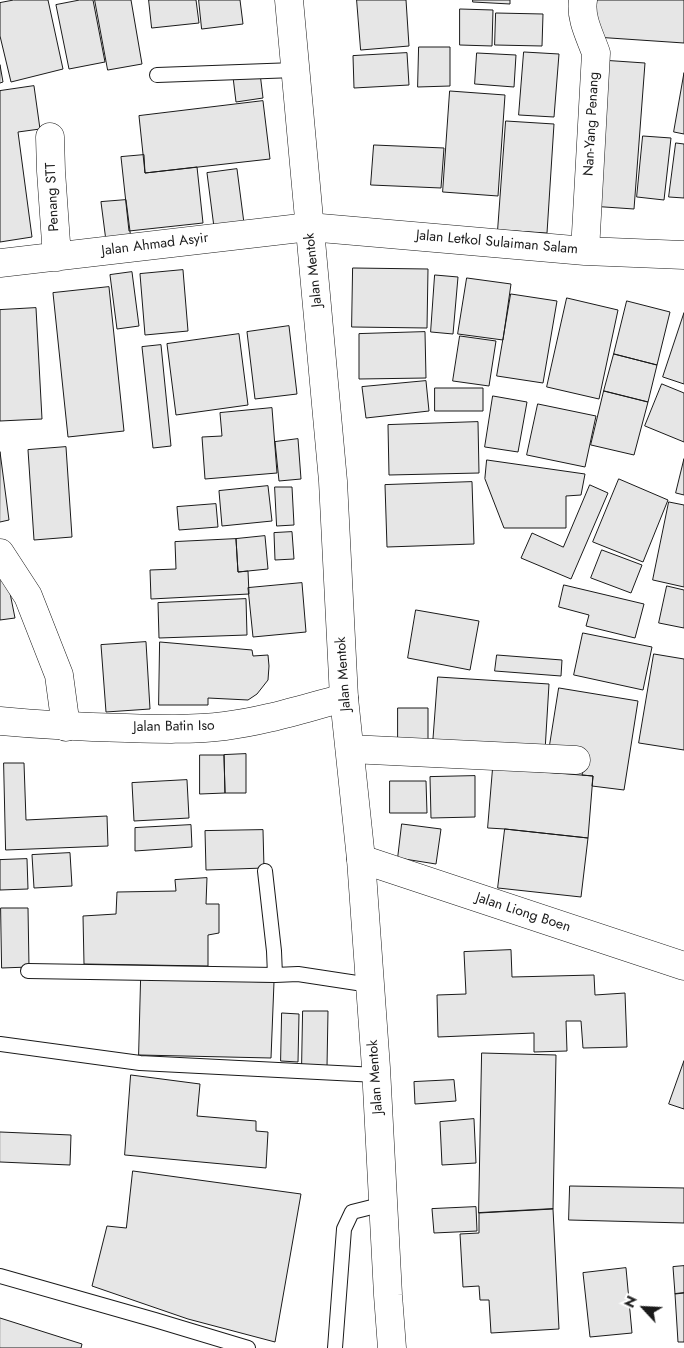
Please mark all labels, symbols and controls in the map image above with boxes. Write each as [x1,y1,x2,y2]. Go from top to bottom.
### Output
street label: Nan-Yang Penang [581,71,603,177]
street label: Penang STT [43,162,63,232]
street label: Jalan Letkol Sulaiman Salam [415,228,579,258]
street label: Jalan Ahmad Asyir [101,230,209,260]
street label: Jalan Mentok [302,232,326,308]
street label: Jalan Mentok [333,636,355,712]
street label: Jalan Batin Iso [133,718,215,736]
street label: Jalan Liong Boen [473,890,573,936]
street label: Jalan Mentok [365,1039,387,1115]
north arrow [619,1283,669,1333]
text: N [619,1292,642,1311]

